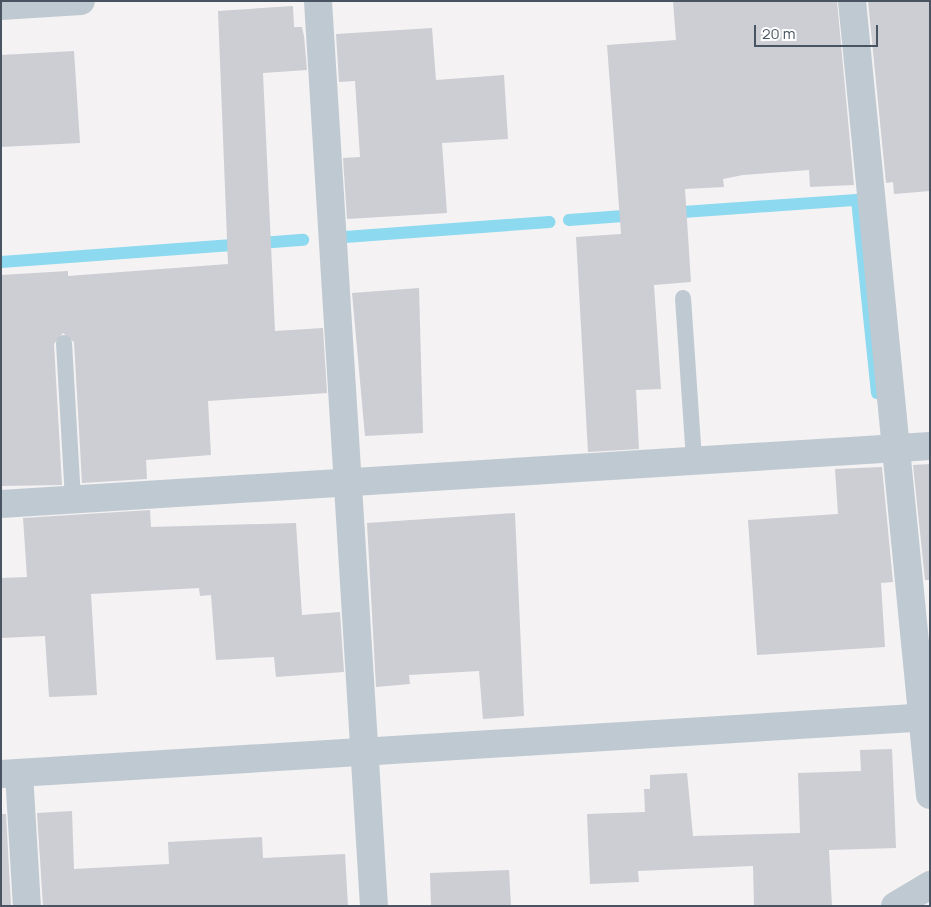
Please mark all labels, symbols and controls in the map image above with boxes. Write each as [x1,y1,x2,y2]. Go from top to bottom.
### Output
scale bar [756,15,880,47]
text: 20 m [762,23,795,44]

